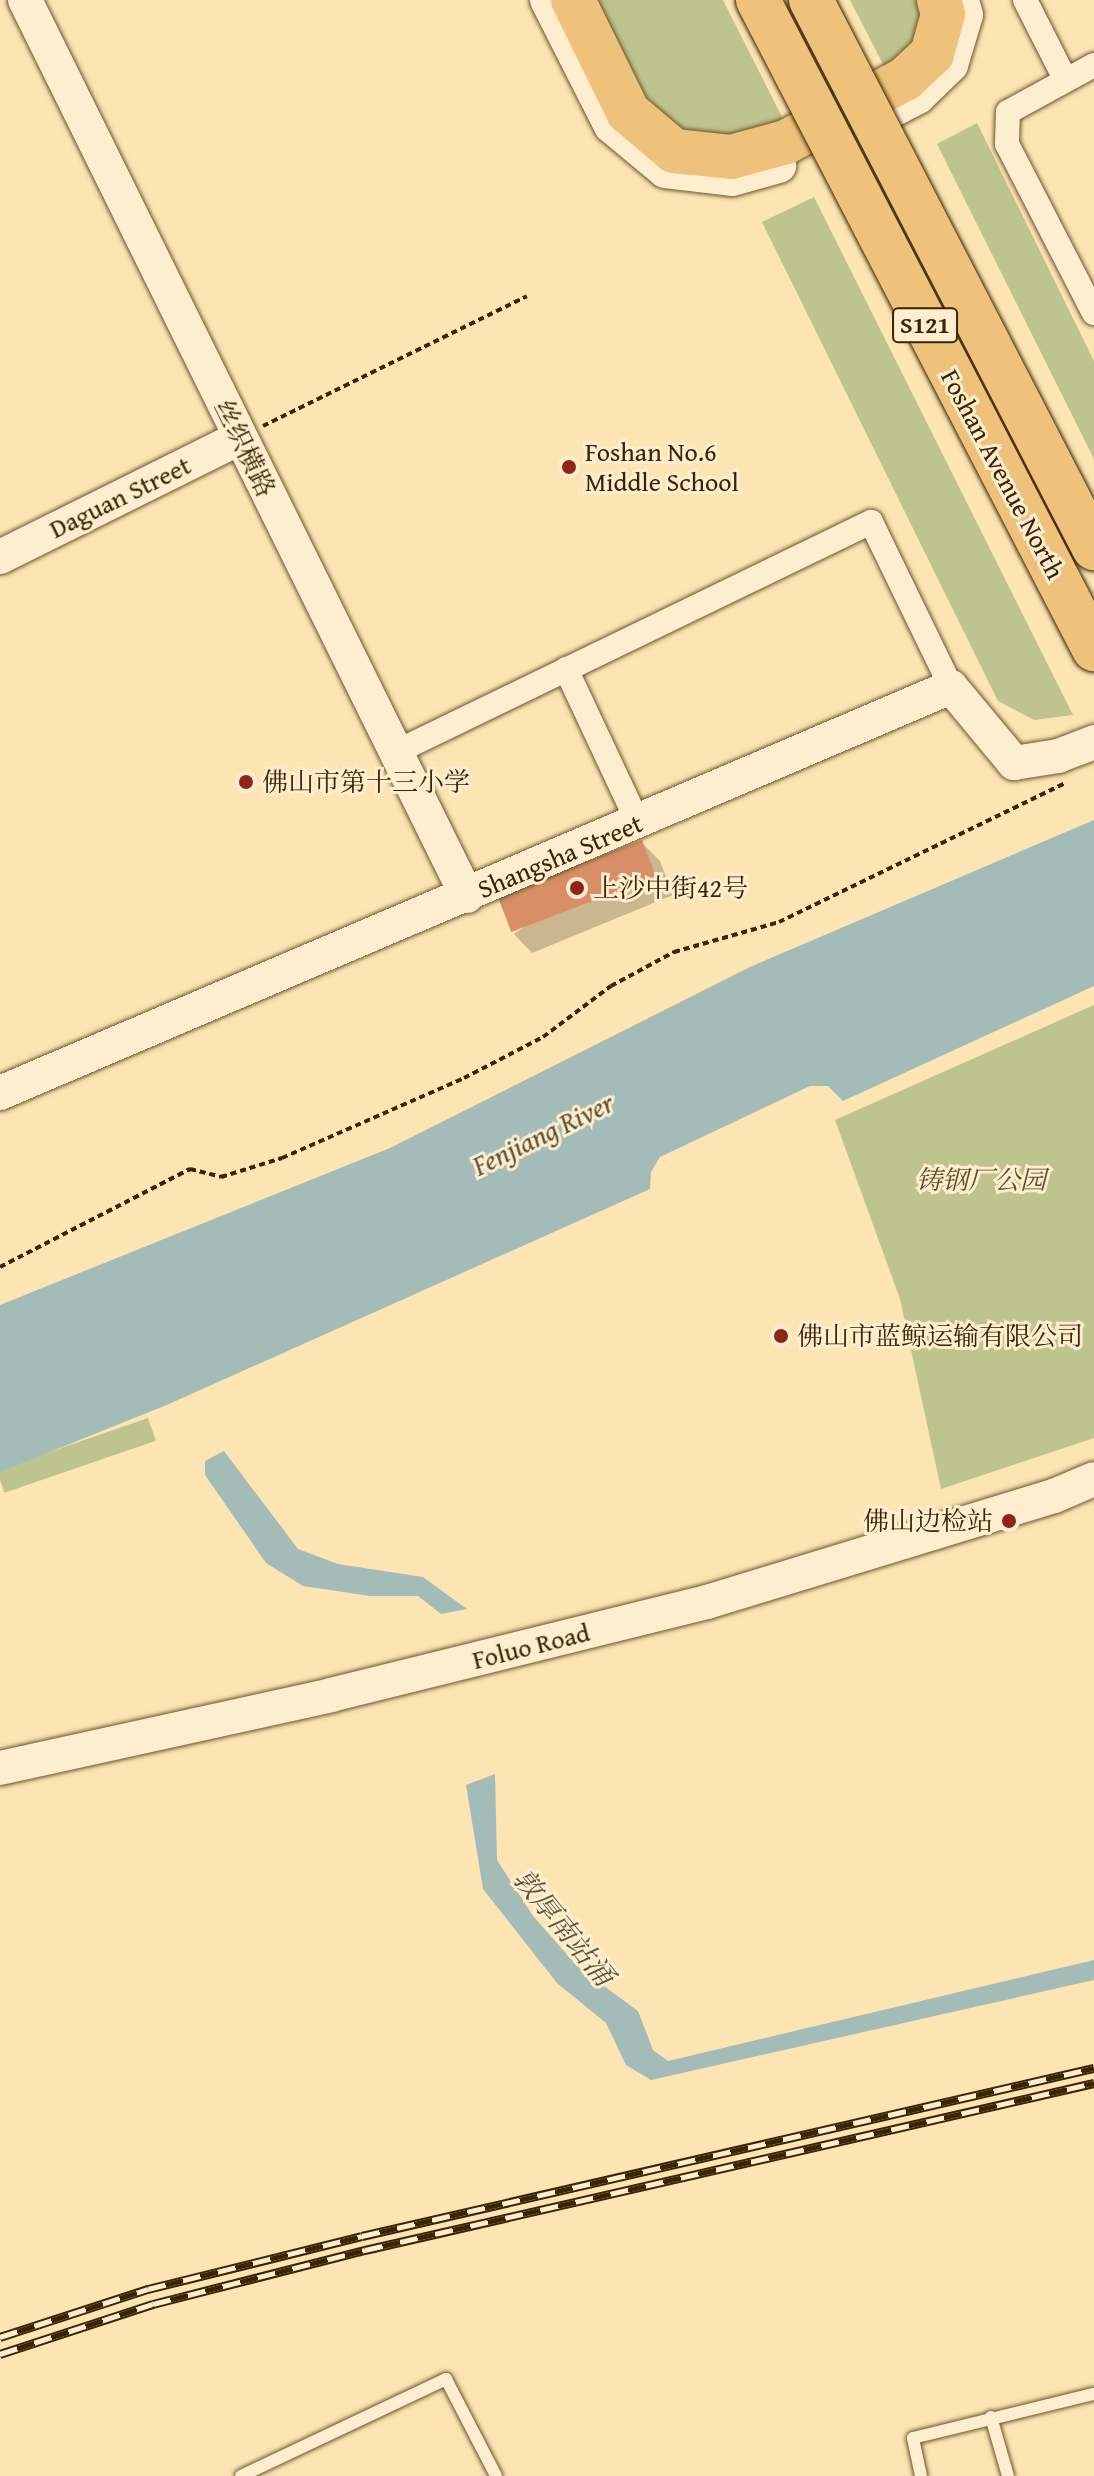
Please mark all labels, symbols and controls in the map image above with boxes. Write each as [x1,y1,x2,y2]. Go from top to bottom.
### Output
road number: S121 [891,305,959,345]
street label: Foshan Avenue North [935,364,1071,584]
street label: 丝织横路 [208,394,282,502]
place label: Foshan No.6 Middle School [585,436,739,498]
street label: Daguan Street [44,449,196,545]
marker: Foshan No.6 Middle School [560,458,578,476]
place label: 佛山市第十三小学 [262,766,470,798]
marker: 佛山市第十三小学 [237,773,255,791]
street label: Shangsha Street [473,807,647,905]
place label: 上沙中街42号 [593,872,748,904]
marker: 上沙中街42号 [568,879,586,897]
water label: Fenjiang River [467,1085,619,1183]
park label: 铸钢厂公园 [916,1164,1046,1196]
place label: 佛山市蓝鲸运输有限公司 [797,1320,1083,1352]
marker: 佛山市蓝鲸运输有限公司 [772,1327,790,1345]
place label: 佛山边检站 [863,1505,993,1537]
marker: 佛山边检站 [1000,1512,1018,1530]
street label: Foluo Road [469,1616,593,1676]
water label: 敦厚南站涌 [507,1862,621,1992]

